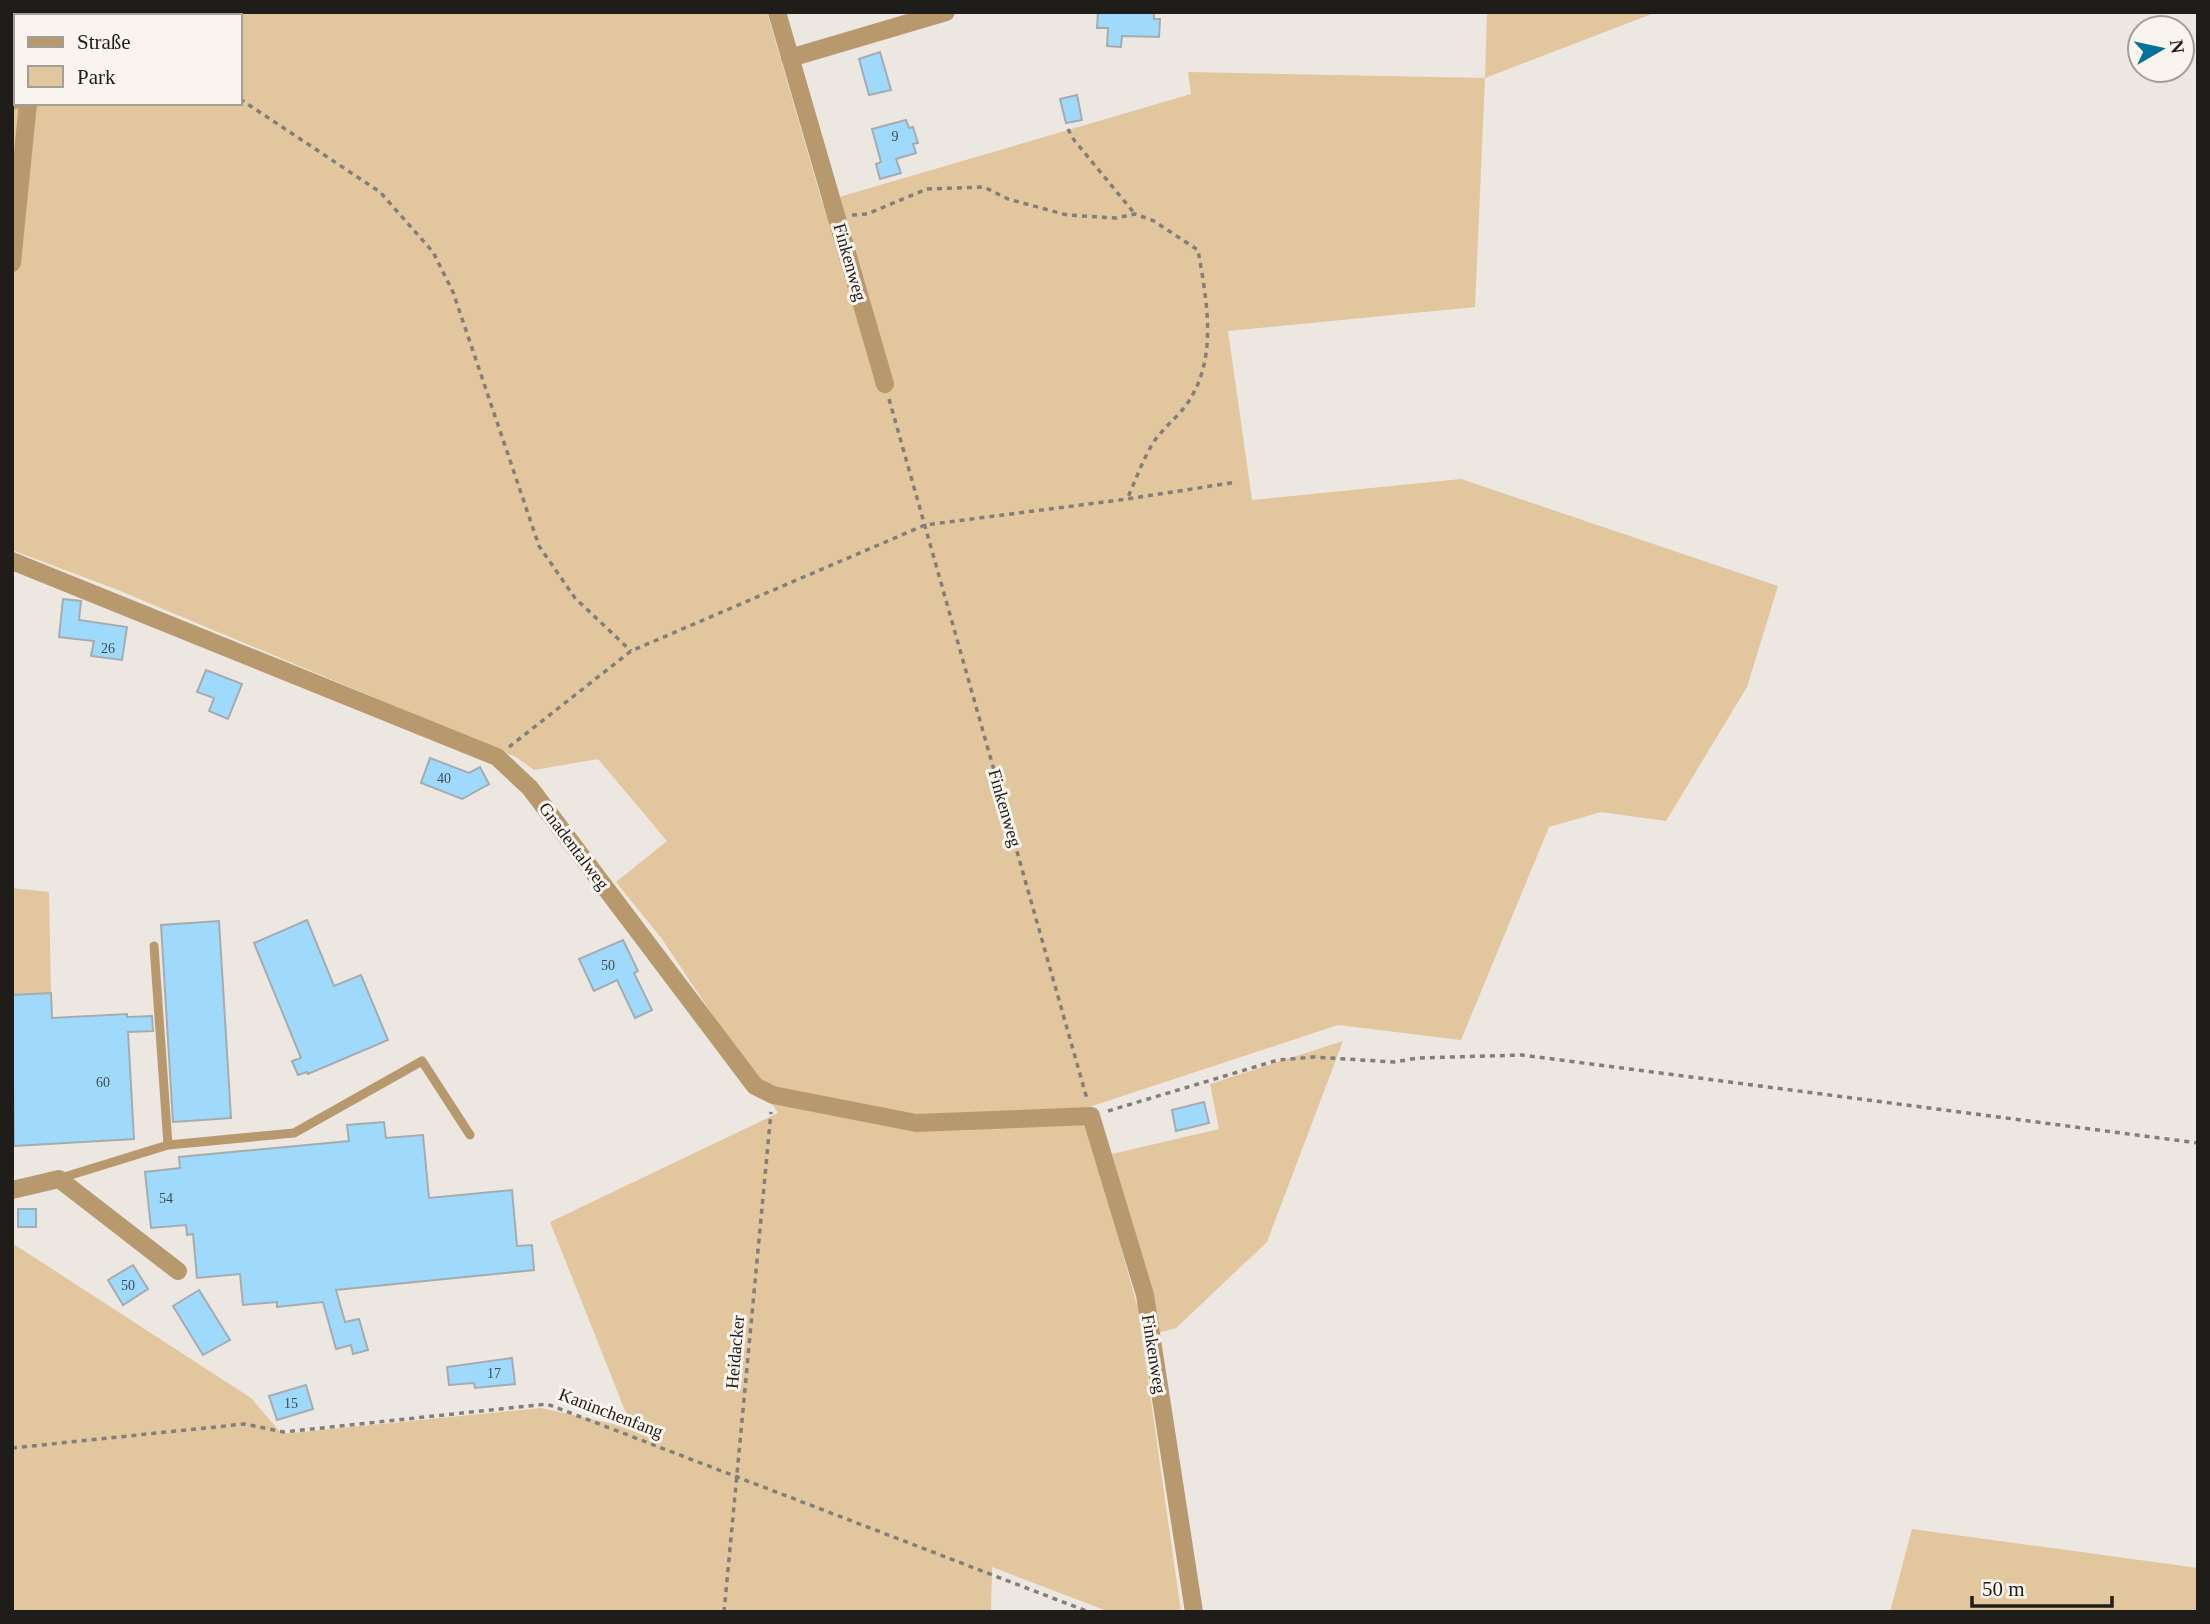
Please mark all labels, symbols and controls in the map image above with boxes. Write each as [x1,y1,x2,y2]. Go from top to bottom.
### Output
legend [14,14,242,105]
north arrow [2126,14,2196,84]
text: Straße [77,30,131,54]
text: N [2166,38,2189,55]
text: Park [77,65,116,89]
house number: 9 [892,129,899,144]
street label: Finkenweg [829,221,871,303]
house number: 26 [101,641,115,656]
street label: Finkenweg [984,767,1026,849]
house number: 40 [437,771,451,786]
street label: Gnadentalweg [535,798,613,894]
house number: 50 [601,958,615,973]
house number: 60 [96,1075,110,1090]
house number: 54 [159,1191,173,1206]
house number: 50 [121,1278,135,1293]
street label: Finkenweg [1138,1313,1170,1395]
street label: Heidacker [722,1314,748,1390]
house number: 17 [487,1366,501,1381]
street label: Kaninchenfang [556,1384,666,1442]
house number: 15 [284,1396,298,1411]
scale bar [1972,1564,2112,1608]
text: 50 m [1982,1577,2025,1601]

